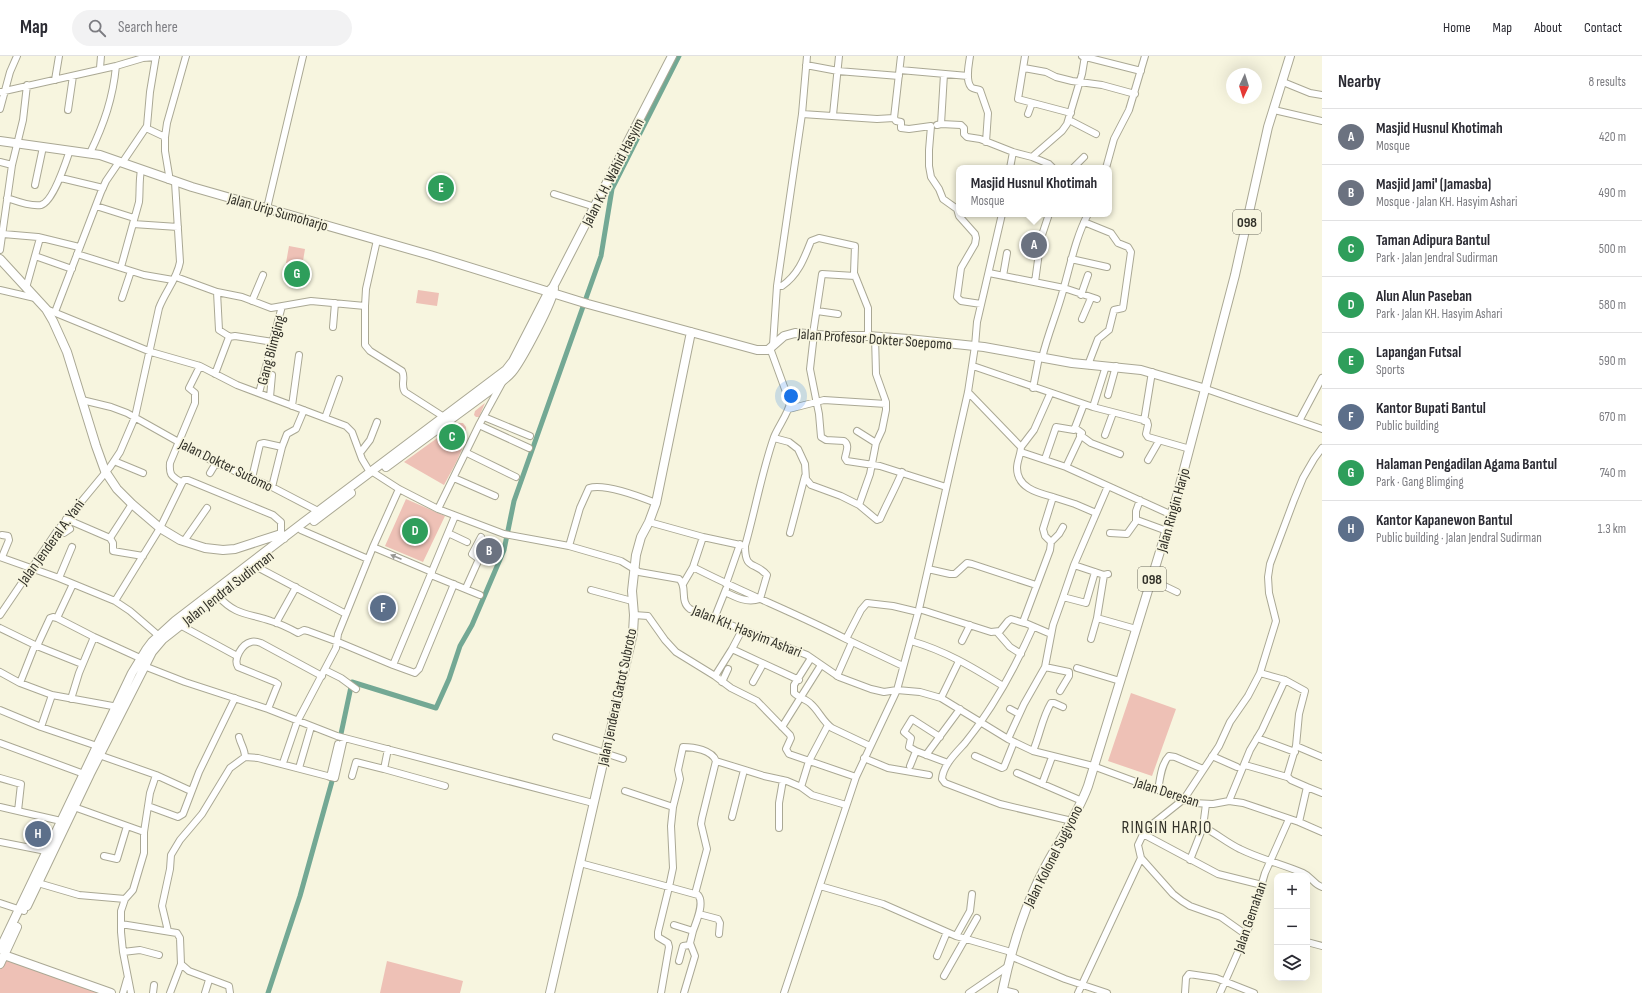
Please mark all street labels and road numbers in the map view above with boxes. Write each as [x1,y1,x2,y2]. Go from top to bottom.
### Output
street label: Jalan K.H. Wahid Hasyim [578,115,649,230]
street label: Jalan Urip Sumoharjo [225,189,330,236]
road number: 098 [1233,210,1261,234]
street label: Gang Blimging [253,313,290,387]
street label: Jalan Profesor Dokter Soepomo [796,325,953,354]
street label: Jalan Dokter Sutomo [175,434,276,496]
street label: Jalan Ringin Harjo [1152,466,1195,555]
street label: Jalan Jenderal A. Yani [13,496,89,590]
street label: Jalan Jendral Sudirman [178,547,278,631]
road number: 098 [1138,567,1166,591]
street label: Jalan KH. Hasyim Ashari [688,601,804,662]
street label: Jalan Jenderal Gatot Subroto [593,627,641,768]
street label: Jalan Deresan [1131,773,1202,812]
street label: Jalan Kolonel Sugiyono [1019,802,1087,911]
street label: Jalan Gemahan [1229,879,1271,956]

